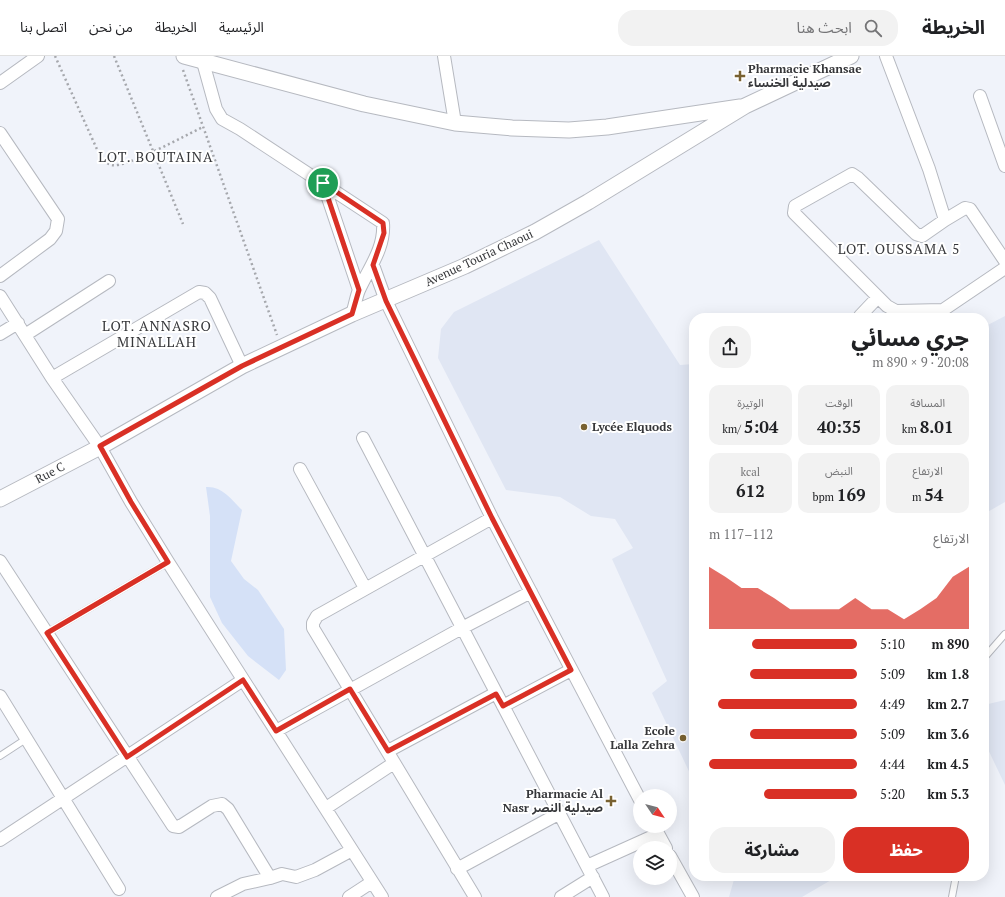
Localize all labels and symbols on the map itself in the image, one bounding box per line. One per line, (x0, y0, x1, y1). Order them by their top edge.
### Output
place label: Pharmacie Khansae صيدلية الخنساء (748, 61, 862, 90)
marker: Pharmacie Khansae صيدلية الخنساء (735, 71, 745, 81)
district label: LOT. BOUTAINA (98, 147, 214, 166)
pin (306, 166, 340, 200)
street label: Avenue Touria Chaoui (422, 226, 536, 289)
district label: LOT. OUSSAMA 5 (838, 239, 960, 258)
district label: LOT. ANNASRO MINALLAH (102, 316, 212, 351)
place label: Lycée Elquods (592, 419, 672, 434)
marker: Lycée Elquods (579, 422, 589, 432)
street label: Rue C (32, 458, 67, 487)
place label: Ecole Lalla Zehra (610, 723, 676, 752)
marker: Ecole Lalla Zehra (678, 733, 688, 743)
place label: Pharmacie Al Nasr صيدلية النصر (503, 786, 603, 815)
north arrow (633, 789, 677, 833)
marker: Pharmacie Al Nasr صيدلية النصر (606, 796, 616, 806)

